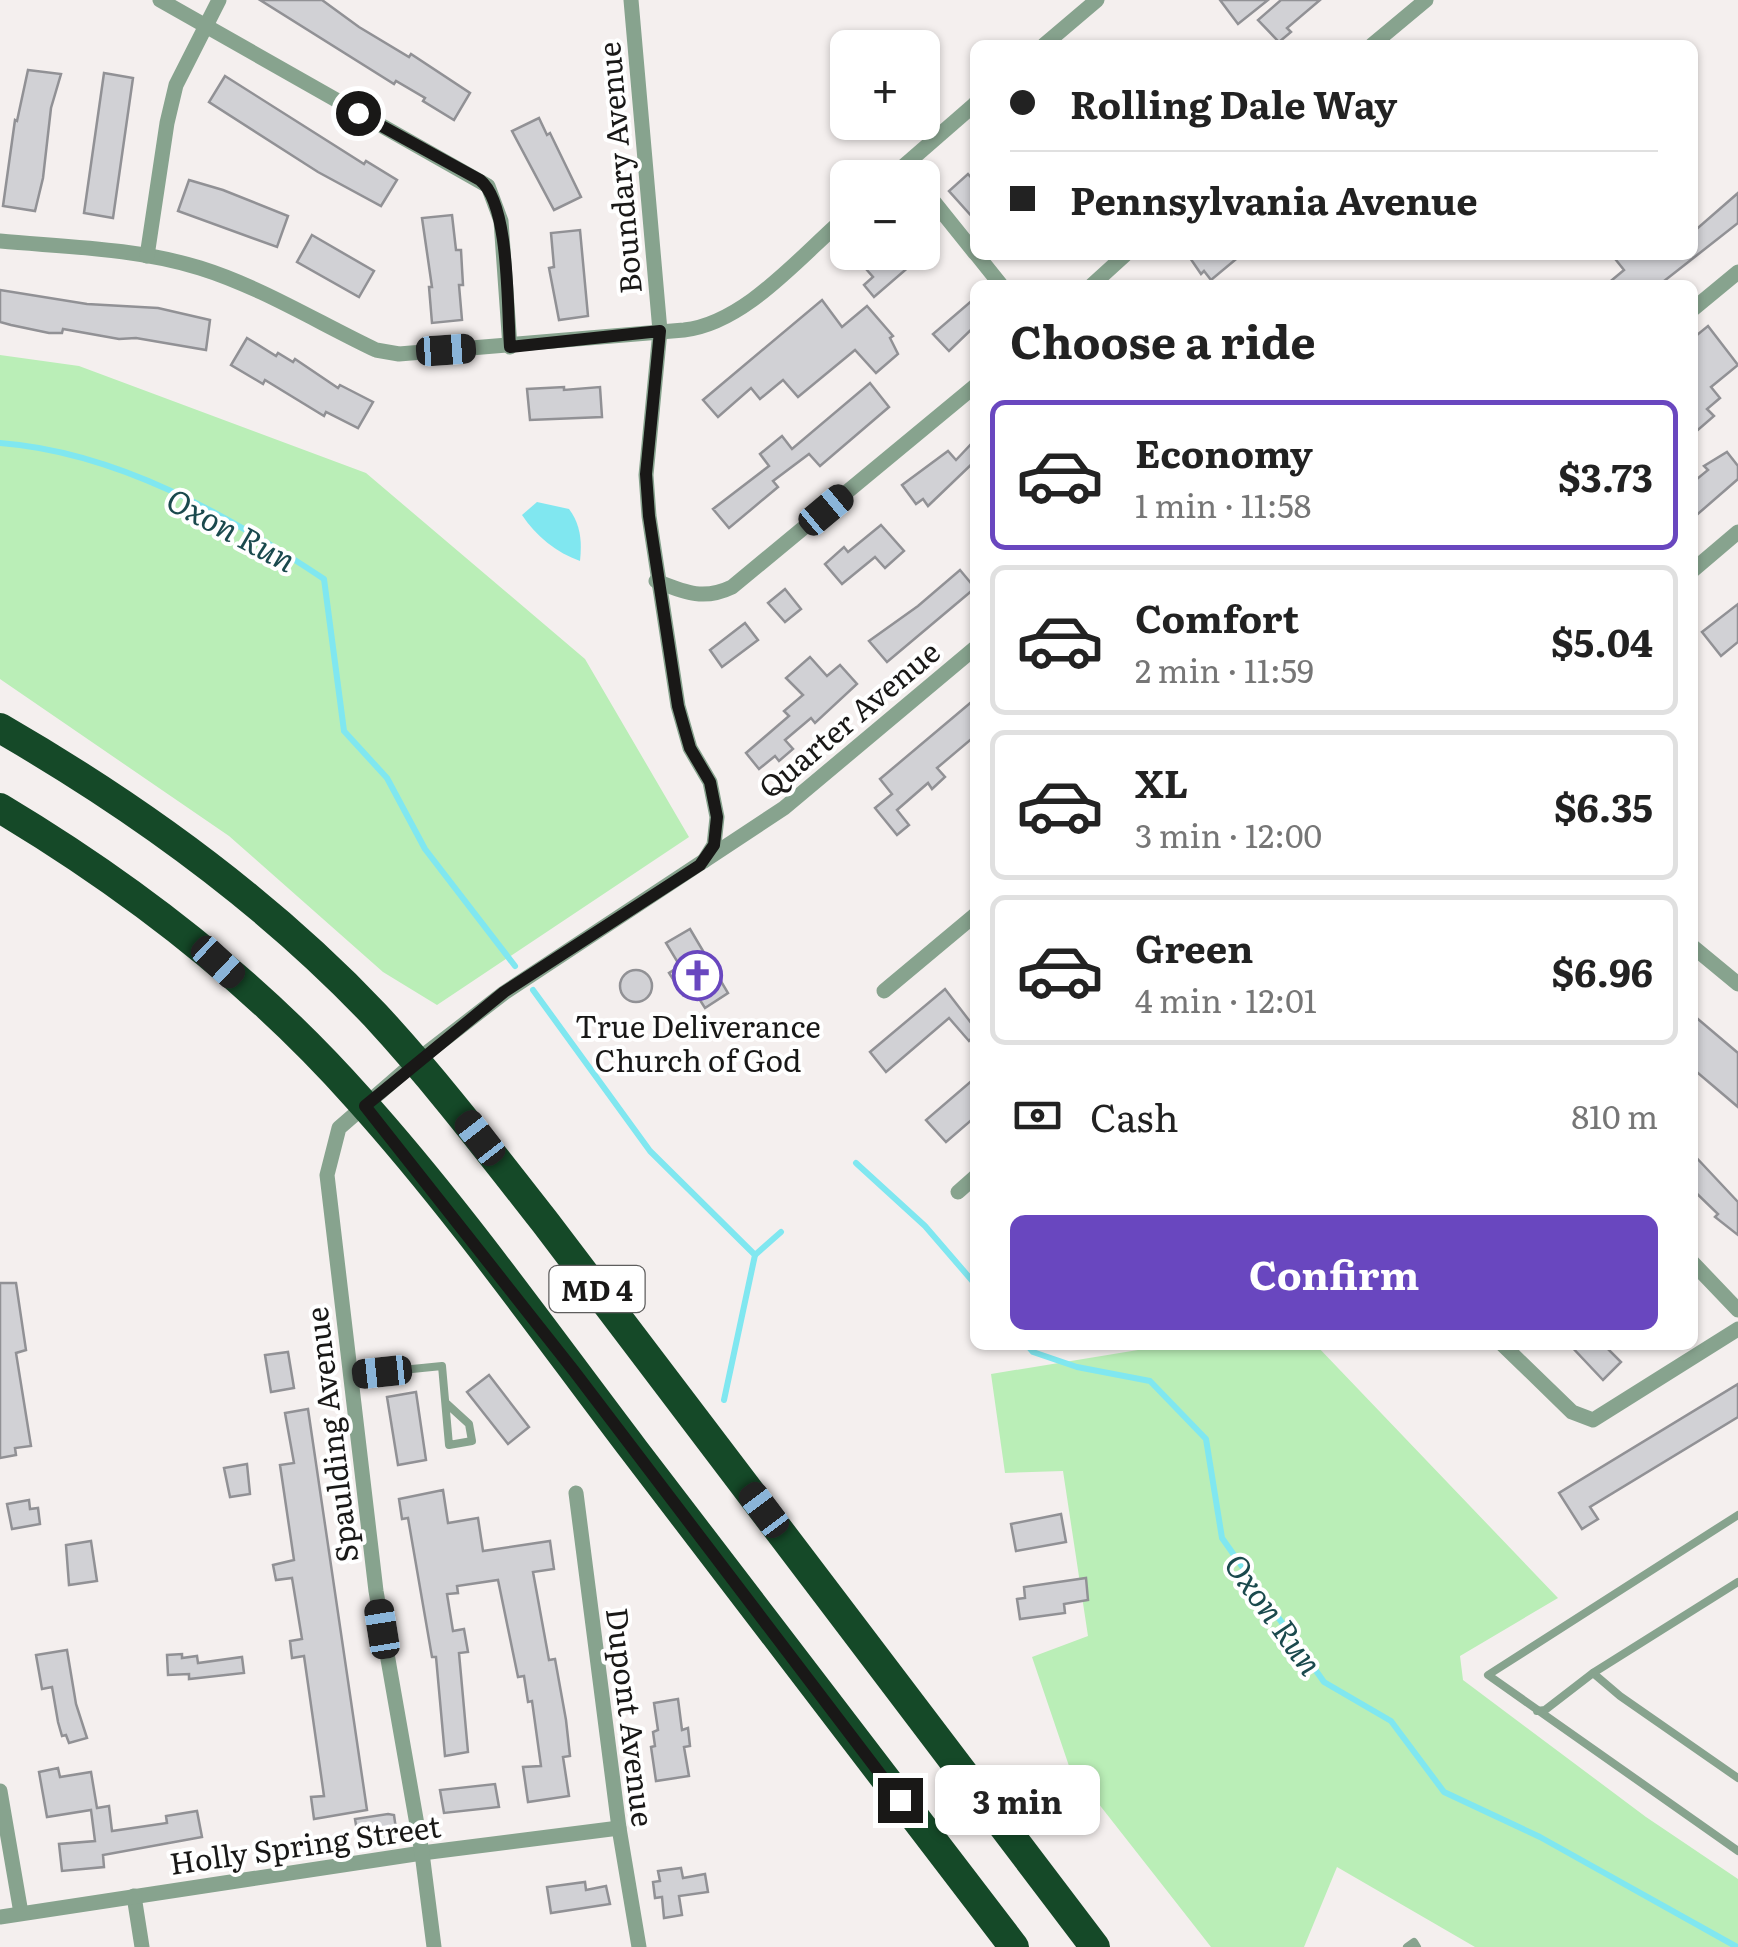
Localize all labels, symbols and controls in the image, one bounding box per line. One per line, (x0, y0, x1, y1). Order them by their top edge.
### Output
map controls (830, 30, 940, 270)
button: + (830, 30, 940, 140)
street label: Boundary Avenue (585, 40, 651, 296)
text: Rolling Dale Way (1070, 74, 1397, 131)
route start (336, 91, 381, 136)
button: − (830, 160, 940, 270)
text: Pennsylvania Avenue (1070, 170, 1478, 227)
text: Choose a ride (1010, 306, 1316, 373)
car (415, 333, 477, 367)
text: Economy (1135, 423, 1313, 480)
icon: car (1015, 430, 1105, 520)
text: $3.73 (1558, 447, 1653, 504)
water label: Oxon Run (159, 474, 305, 582)
car (793, 479, 859, 541)
text: 1 min · 11:58 (1135, 480, 1311, 528)
text: Comfort (1135, 588, 1299, 645)
icon: car (1015, 595, 1105, 685)
text: $5.04 (1551, 612, 1653, 669)
street label: Quarter Avenue (748, 629, 948, 807)
text: 2 min · 11:59 (1135, 645, 1314, 693)
text: XL (1135, 753, 1188, 810)
icon: car (1015, 760, 1105, 850)
text: $6.35 (1554, 777, 1653, 834)
text: 3 min · 12:00 (1135, 810, 1322, 858)
text: Green (1135, 918, 1253, 975)
icon: car (1015, 925, 1105, 1015)
car (186, 931, 250, 993)
text: $6.96 (1552, 942, 1653, 999)
church icon: True Deliverance Church of God (672, 950, 724, 1002)
text: 4 min · 12:01 (1135, 975, 1317, 1023)
place label: True Deliverance Church of God (575, 1003, 821, 1081)
text: Cash (1090, 1087, 1179, 1144)
icon: cash (1010, 1088, 1065, 1143)
text: 810 m (1571, 1091, 1658, 1139)
car (450, 1105, 510, 1171)
button: Confirm (1010, 1215, 1658, 1330)
road number: MD 4 (550, 1266, 644, 1312)
street label: Spaulding Avenue (293, 1305, 367, 1565)
car (351, 1354, 413, 1390)
car (734, 1477, 794, 1543)
water label: Oxon Run (1214, 1542, 1336, 1684)
car (362, 1597, 402, 1661)
street label: Dupont Avenue (597, 1605, 667, 1829)
callout: 3 min (935, 1765, 1100, 1835)
text: 3 min (972, 1776, 1063, 1824)
route end (878, 1778, 923, 1823)
street label: Holly Spring Street (167, 1802, 443, 1884)

